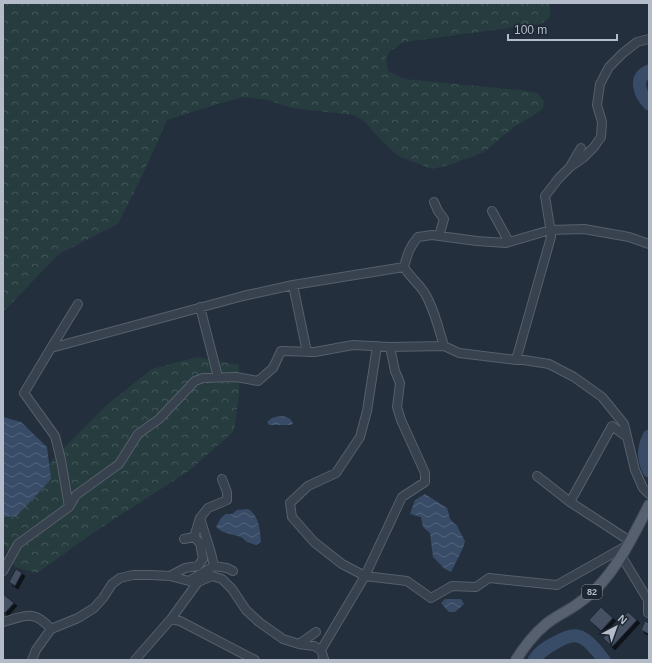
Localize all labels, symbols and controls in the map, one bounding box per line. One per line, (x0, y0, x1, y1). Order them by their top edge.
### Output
scale bar (508, 16, 617, 42)
text: 100 m (514, 23, 547, 37)
road number: 82 (582, 585, 602, 599)
north arrow (596, 607, 636, 647)
text: N (616, 612, 630, 627)

